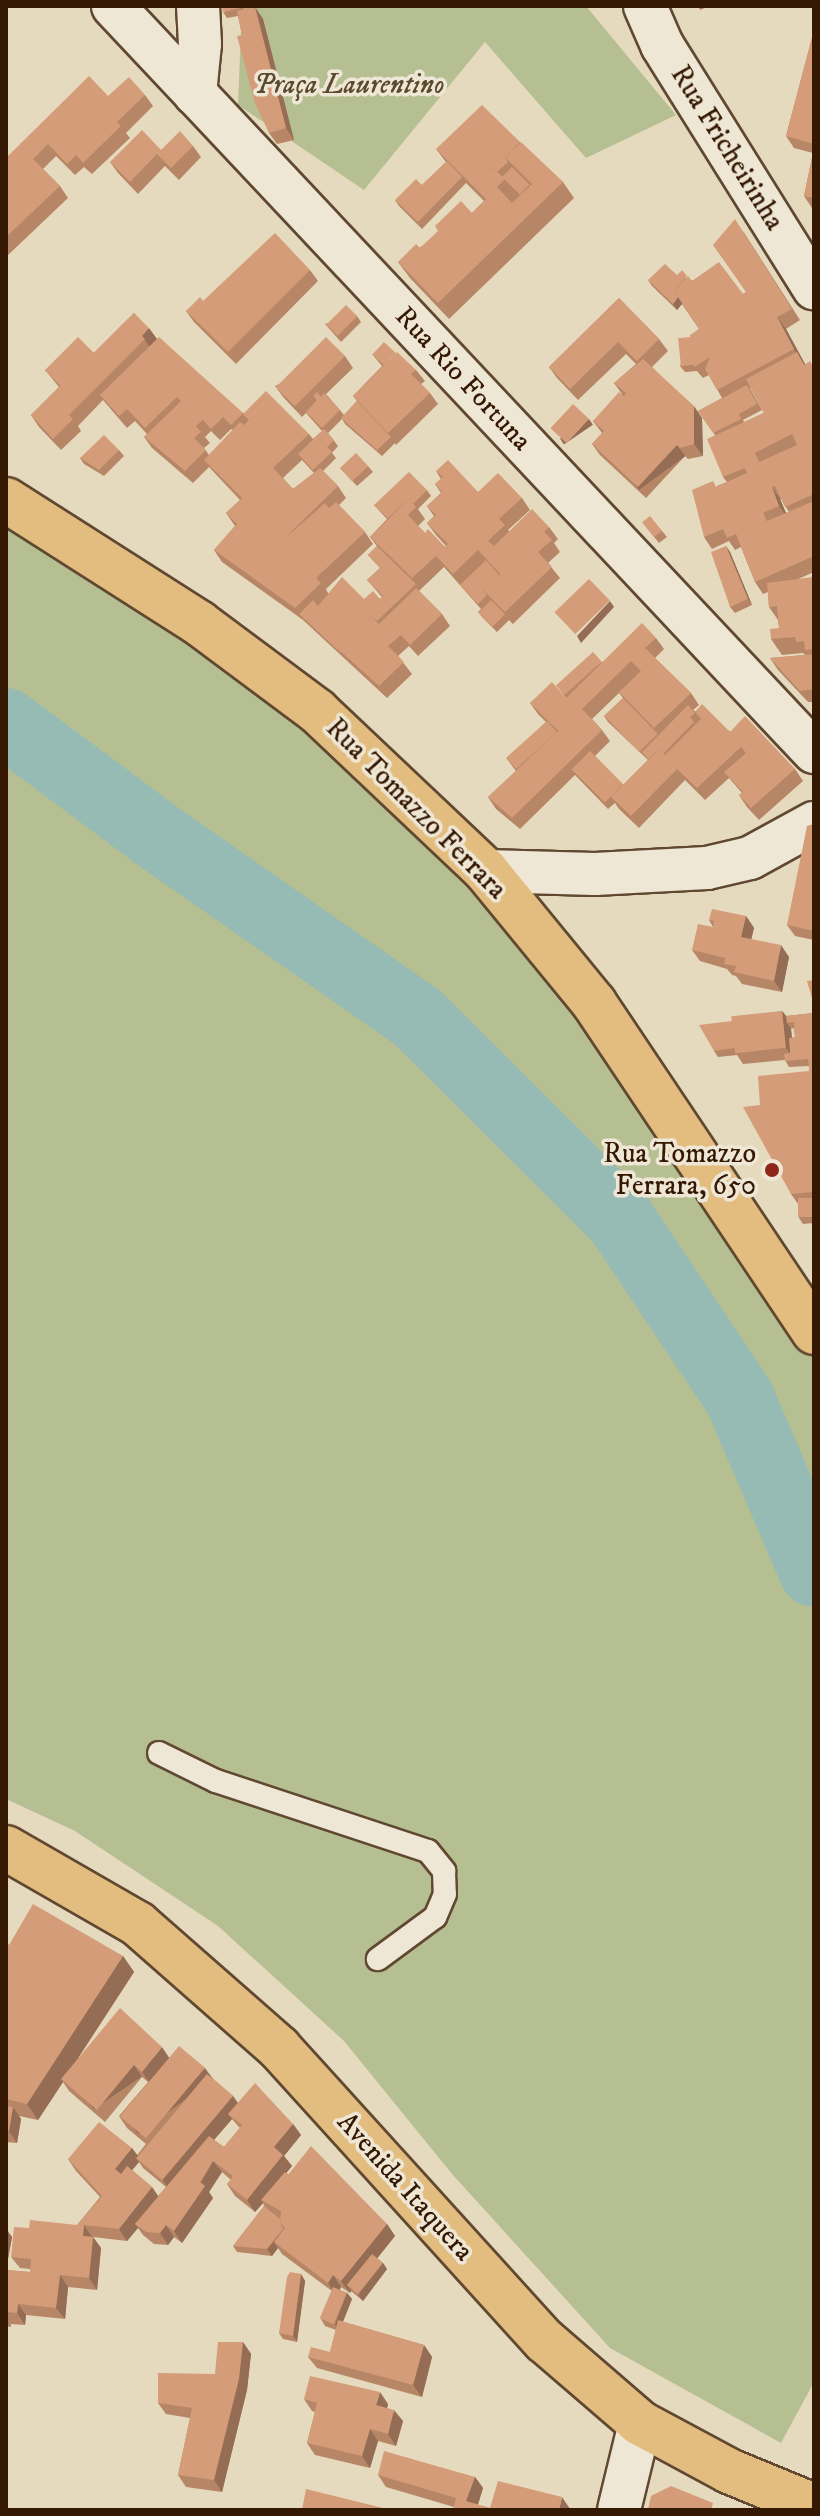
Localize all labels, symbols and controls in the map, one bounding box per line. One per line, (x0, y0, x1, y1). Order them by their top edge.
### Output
street label: Rua Fricheirinha (663, 59, 791, 237)
park label: Praça Laurentino (254, 68, 444, 102)
street label: Rua Rio Fortuna (388, 300, 538, 458)
street label: Rua Tomazzo Ferrara (319, 712, 513, 906)
place label: Rua Tomazzo Ferrara, 650 (603, 1137, 756, 1203)
marker: Rua Tomazzo Ferrara, 650 (763, 1161, 781, 1179)
street label: Avenida Itaquera (330, 2106, 480, 2268)

